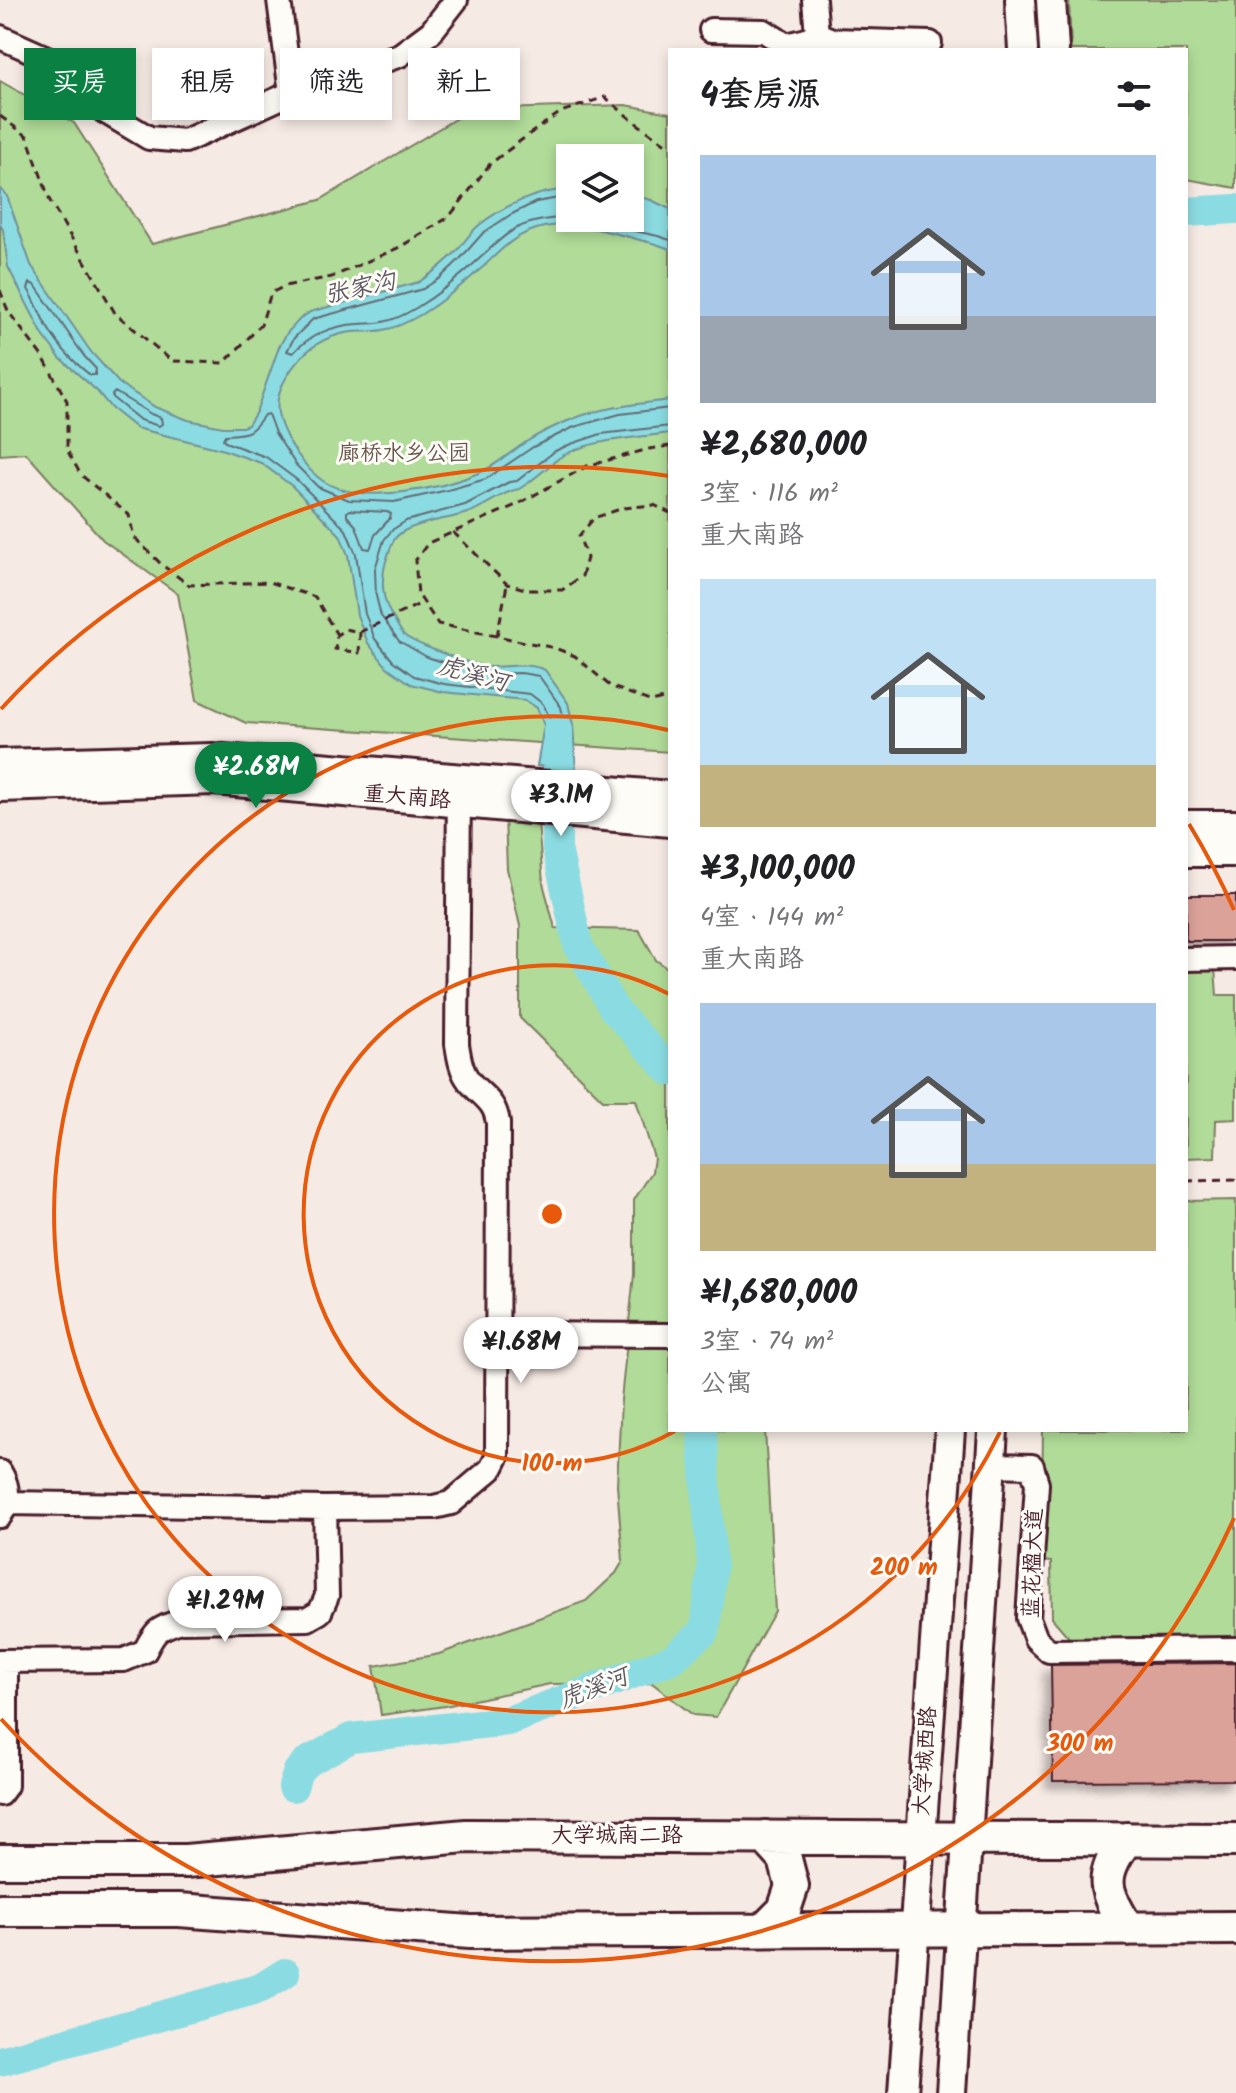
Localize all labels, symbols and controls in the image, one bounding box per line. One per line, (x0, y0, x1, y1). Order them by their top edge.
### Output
chip: 买房 (24, 48, 136, 120)
chip: 租房 (152, 48, 264, 120)
chip: 筛选 (280, 48, 392, 120)
chip: 新上 (408, 48, 520, 120)
text: 4套房源 (700, 69, 821, 123)
icon: filters (1112, 74, 1156, 118)
map controls (556, 144, 644, 232)
button: layers (556, 144, 644, 232)
icon: home (856, 207, 1000, 351)
water label: 张家沟 (321, 262, 401, 316)
text: ¥2,680,000 (700, 419, 867, 473)
park label: 廊桥水乡公园 (338, 437, 470, 472)
text: 3室 · 116 m² (700, 473, 838, 515)
text: 重大南路 (700, 515, 804, 557)
icon: home (856, 631, 1000, 775)
water label: 虎溪河 (433, 647, 517, 704)
pin: ¥2.68M (191, 742, 321, 810)
text: ¥2.68M (213, 747, 299, 789)
pin: ¥3.1M (505, 770, 617, 838)
text: ¥3.1M (529, 775, 593, 817)
street label: 重大南路 (362, 777, 452, 819)
text: ¥3,100,000 (700, 843, 855, 897)
text: 4室 · 144 m² (700, 897, 843, 939)
text: 重大南路 (700, 939, 804, 981)
icon: home (856, 1055, 1000, 1199)
centre of rings (538, 1200, 566, 1228)
text: ¥1,680,000 (700, 1267, 857, 1321)
pin: ¥1.68M (456, 1317, 586, 1385)
text: 3室 · 74 m² (700, 1321, 833, 1363)
text: ¥1.68M (481, 1322, 561, 1364)
text: 公寓 (700, 1363, 752, 1405)
text: 100 m (522, 1445, 582, 1484)
street label: 蓝花楹大道 (1015, 1507, 1053, 1619)
text: 200 m (870, 1549, 938, 1588)
pin: ¥1.29M (160, 1576, 290, 1644)
text: ¥1.29M (186, 1581, 264, 1623)
water label: 虎溪河 (553, 1656, 638, 1720)
street label: 大学城西路 (905, 1705, 947, 1817)
text: 300 m (1046, 1725, 1113, 1764)
street label: 大学城南二路 (551, 1819, 683, 1854)

